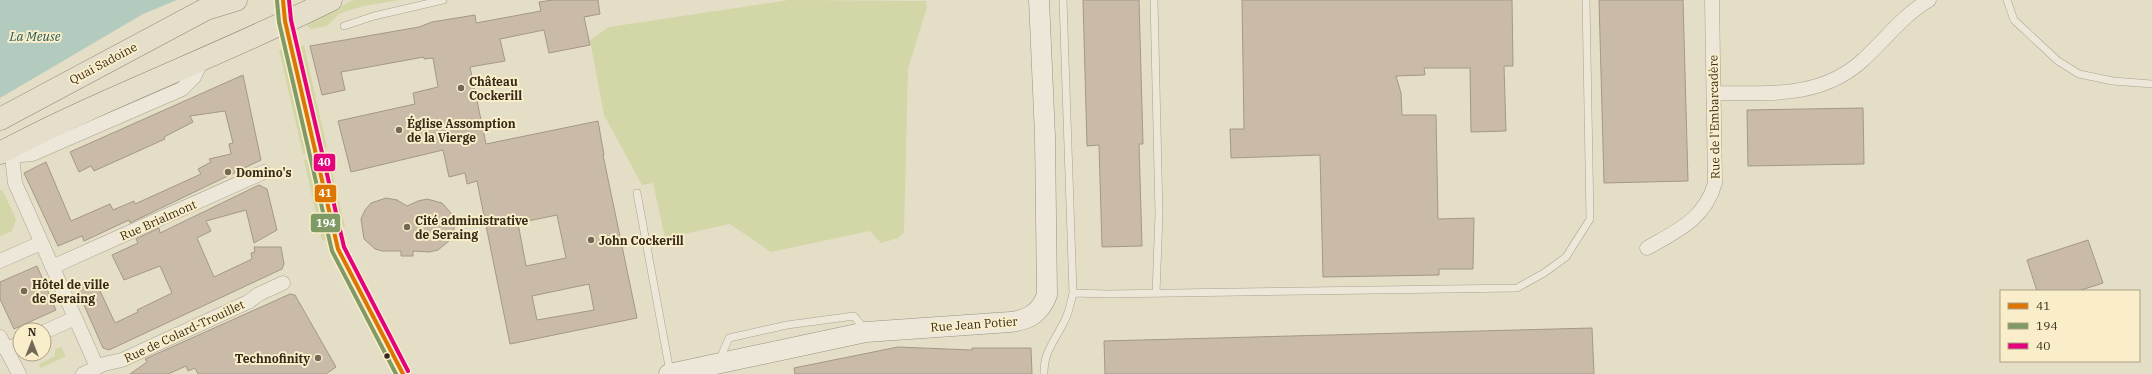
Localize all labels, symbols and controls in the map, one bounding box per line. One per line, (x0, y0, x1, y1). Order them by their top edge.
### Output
water label: La Meuse (9, 28, 61, 45)
street label: Quai Sadoine (66, 39, 140, 87)
street label: Rue de l'Embarcadère (1705, 55, 1723, 179)
place label: Château Cockerill (469, 74, 522, 103)
marker: Château Cockerill (456, 83, 466, 93)
place label: Église Assomption de la Vierge (407, 115, 516, 145)
marker: Église Assomption de la Vierge (394, 125, 404, 135)
line badge: 40 (313, 153, 336, 172)
text: 40 (317, 155, 331, 169)
place label: Domino's (236, 165, 292, 180)
marker: Domino's (223, 167, 233, 177)
line badge: 41 (314, 184, 337, 203)
text: 41 (318, 186, 332, 200)
street label: Rue Brialmont (117, 196, 199, 244)
line badge: 194 (310, 213, 341, 233)
place label: Cité administrative de Seraing (415, 213, 529, 242)
text: 194 (316, 216, 336, 230)
marker: Cité administrative de Seraing (402, 222, 412, 232)
place label: John Cockerill (599, 233, 684, 248)
marker: John Cockerill (586, 235, 596, 245)
place label: Hôtel de ville de Seraing (32, 277, 109, 306)
marker: Hôtel de ville de Seraing (19, 286, 29, 296)
legend (2000, 290, 2140, 362)
street label: Rue de Colard-Trouillet (121, 296, 247, 366)
text: 41 (2036, 298, 2050, 313)
street label: Rue Jean Potier (930, 313, 1019, 335)
text: 194 (2036, 318, 2058, 333)
north arrow (12, 322, 52, 362)
text: N (28, 325, 37, 339)
text: 40 (2036, 338, 2050, 353)
place label: Technofinity (235, 351, 310, 366)
unlabelled marker (382, 351, 392, 361)
marker: Technofinity (313, 353, 323, 363)

